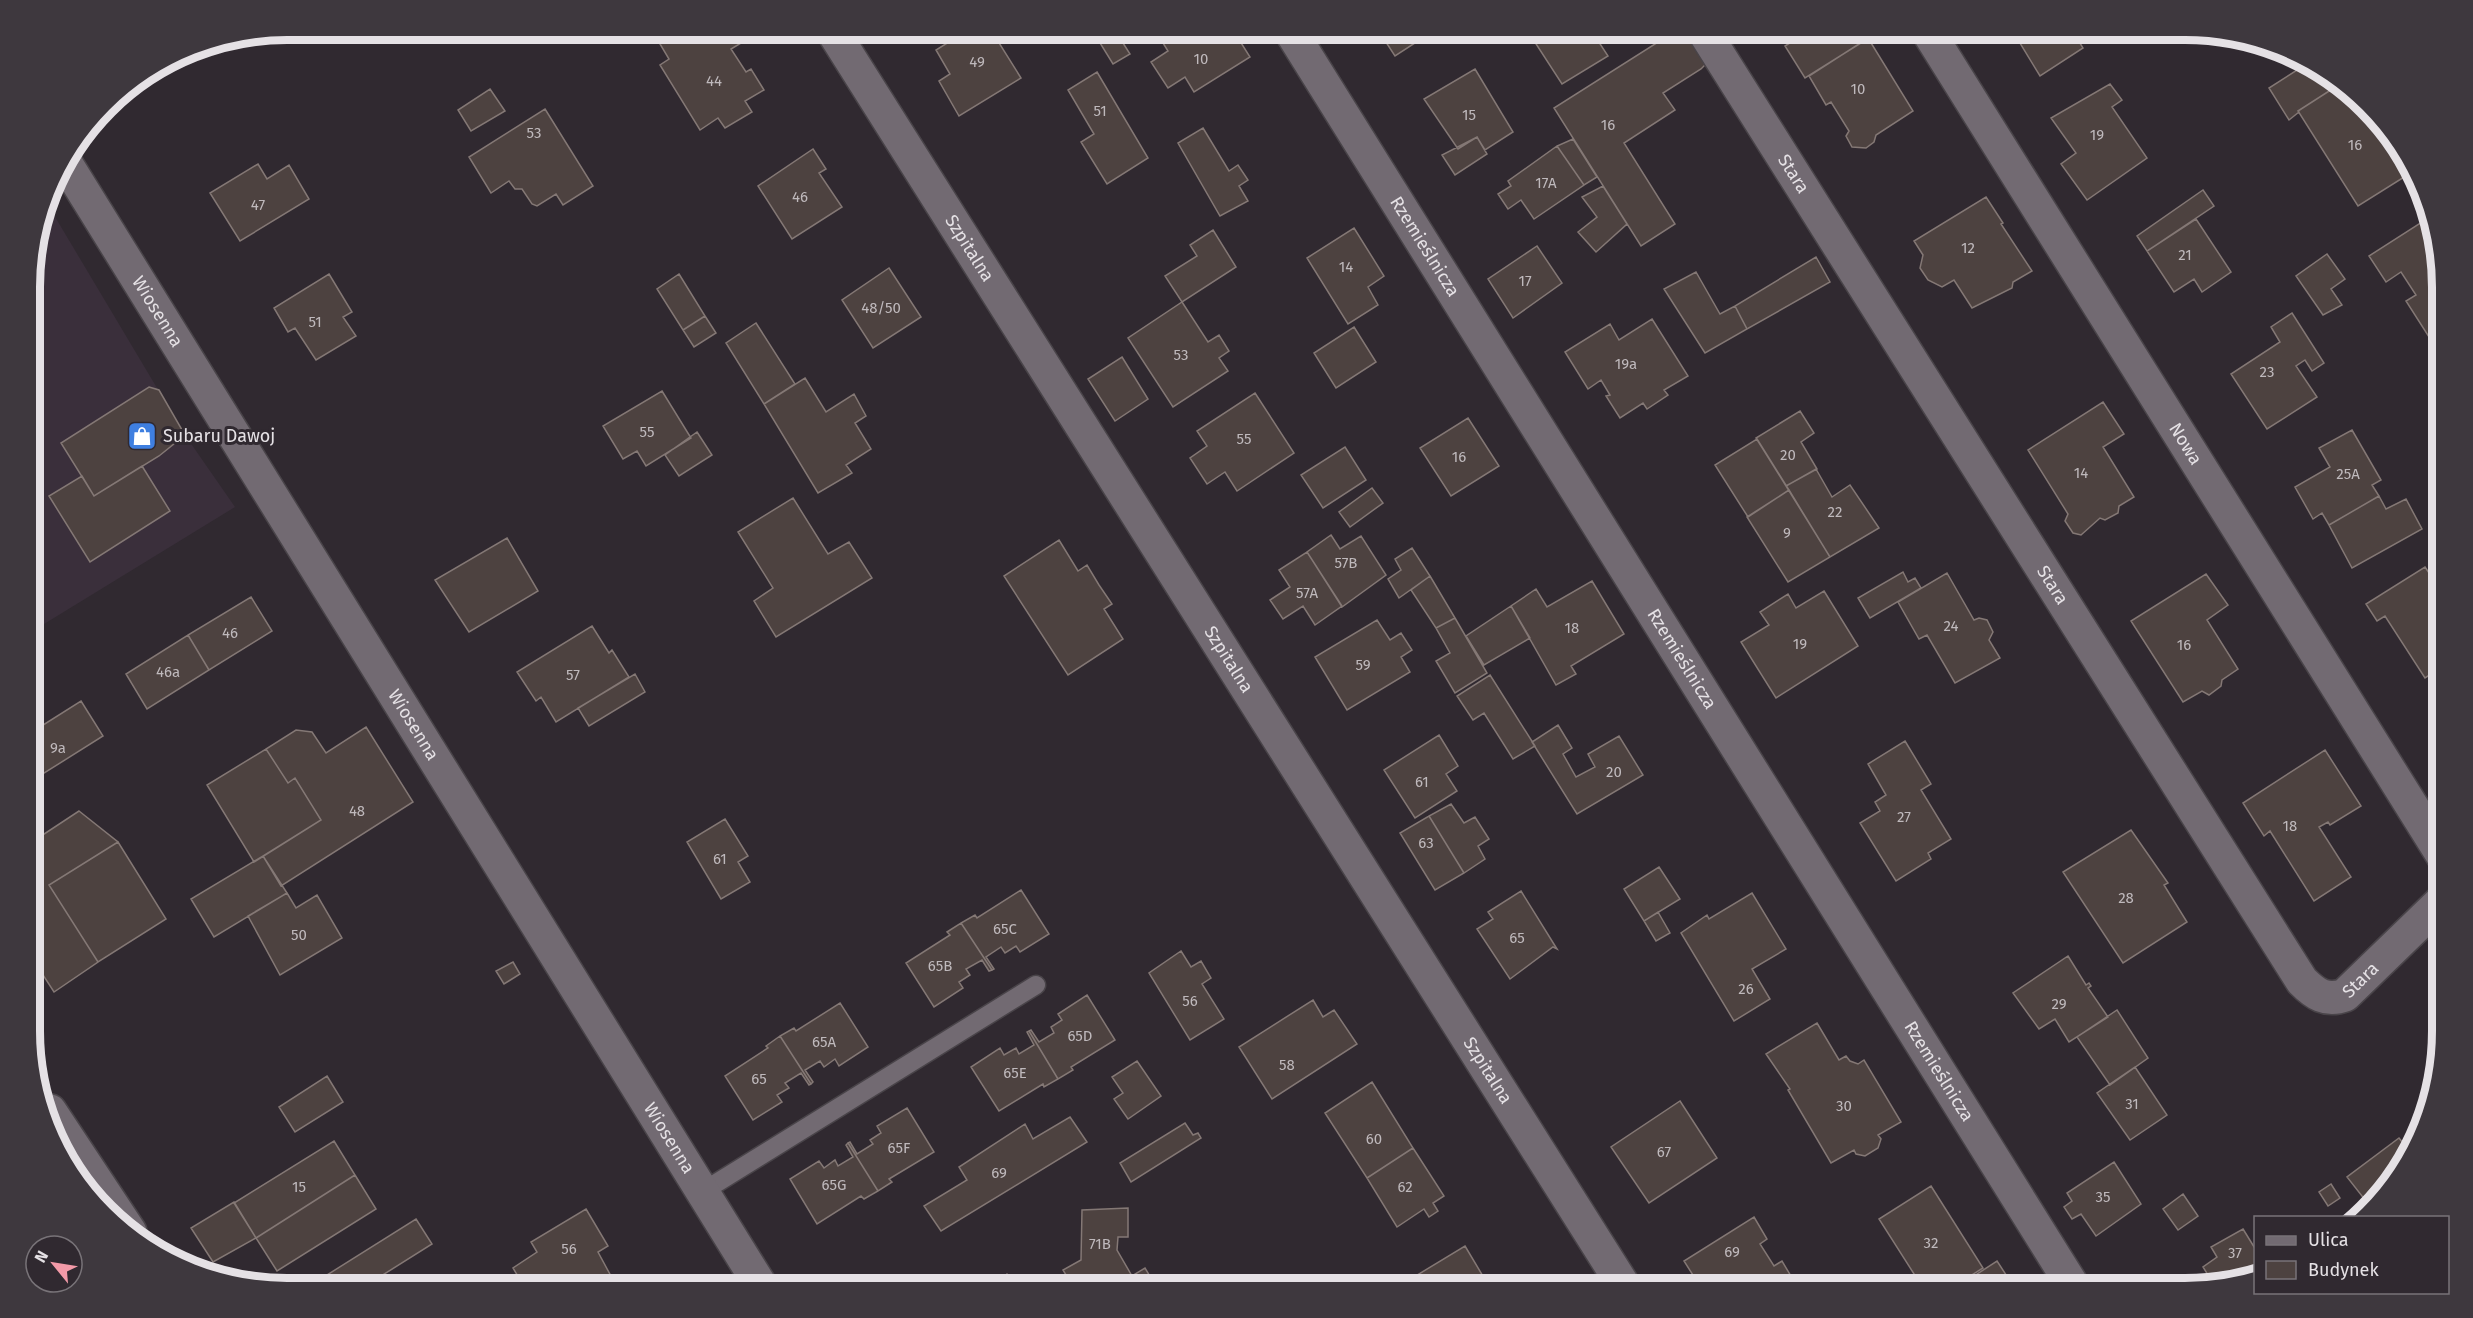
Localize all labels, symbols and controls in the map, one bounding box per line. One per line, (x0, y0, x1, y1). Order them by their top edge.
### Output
house number: 10 (1194, 50, 1208, 68)
house number: 49 (969, 53, 985, 71)
house number: 44 (706, 72, 722, 90)
house number: 10 (1851, 80, 1865, 98)
house number: 51 (1093, 102, 1107, 120)
house number: 15 (1462, 106, 1476, 124)
house number: 16 (1601, 116, 1615, 134)
house number: 53 (527, 124, 541, 142)
house number: 19 (2090, 126, 2104, 144)
house number: 16 (2348, 136, 2362, 154)
street label: Stara (1773, 150, 1814, 198)
house number: 17A (1535, 174, 1557, 192)
house number: 46 (792, 188, 808, 206)
street label: Rzemieślnicza (1385, 192, 1464, 301)
house number: 47 (251, 196, 265, 214)
street label: Szpitalna (940, 211, 999, 286)
house number: 12 (1961, 239, 1975, 257)
house number: 21 (2178, 246, 2192, 264)
house number: 14 (1339, 258, 1353, 276)
street label: Wiosenna (127, 272, 188, 351)
house number: 17 (1518, 272, 1532, 290)
house number: 48/50 (861, 299, 901, 317)
house number: 51 (308, 313, 322, 331)
house number: 53 (1174, 346, 1188, 364)
house number: 19a (1615, 355, 1637, 373)
house number: 23 (2260, 363, 2274, 381)
street label: Nowa (2164, 419, 2207, 469)
shop icon: Subaru Dawoj (126, 420, 158, 452)
house number: 55 (640, 423, 654, 441)
place label: Subaru Dawoj (163, 425, 275, 447)
house number: 55 (1237, 430, 1251, 448)
house number: 20 (1780, 446, 1796, 464)
house number: 16 (1452, 448, 1466, 466)
house number: 14 (2074, 464, 2088, 482)
house number: 25A (2336, 465, 2360, 483)
house number: 22 (1828, 503, 1842, 521)
house number: 9 (1783, 524, 1791, 542)
house number: 57B (1335, 554, 1357, 572)
street label: Stara (2032, 561, 2073, 609)
house number: 57A (1296, 584, 1318, 602)
street label: Rzemieślnicza (1642, 605, 1721, 713)
house number: 24 (1943, 617, 1959, 635)
house number: 18 (1565, 619, 1579, 637)
street label: Szpitalna (1199, 622, 1258, 697)
house number: 46 (222, 624, 238, 642)
house number: 19 (1793, 635, 1807, 653)
house number: 16 (2177, 636, 2191, 654)
house number: 59 (1355, 656, 1371, 674)
house number: 46a (156, 663, 180, 681)
house number: 57 (566, 666, 580, 684)
street label: Wiosenna (383, 685, 444, 765)
house number: 9a (50, 739, 66, 757)
house number: 20 (1606, 763, 1622, 781)
house number: 61 (1415, 773, 1429, 791)
house number: 48 (349, 802, 365, 820)
house number: 27 (1897, 808, 1911, 826)
house number: 18 (2283, 817, 2297, 835)
house number: 63 (1418, 834, 1434, 852)
house number: 61 (713, 850, 727, 868)
house number: 28 (2118, 889, 2134, 907)
house number: 65C (993, 920, 1018, 938)
house number: 50 (291, 926, 307, 944)
house number: 65 (1509, 929, 1525, 947)
house number: 65B (928, 957, 952, 975)
street label: Stara (2338, 957, 2383, 1003)
house number: 26 (1738, 980, 1754, 998)
house number: 56 (1182, 992, 1198, 1010)
house number: 29 (2051, 995, 2067, 1013)
street label: Rzemieślnicza (1899, 1017, 1978, 1126)
house number: 65D (1067, 1027, 1093, 1045)
house number: 65A (812, 1033, 836, 1051)
street label: Szpitalna (1459, 1033, 1517, 1108)
house number: 58 (1279, 1056, 1295, 1074)
house number: 65E (1003, 1064, 1027, 1082)
house number: 65 (751, 1070, 767, 1088)
house number: 31 (2125, 1095, 2139, 1113)
house number: 30 (1836, 1097, 1852, 1115)
street label: Wiosenna (639, 1098, 700, 1178)
house number: 60 (1366, 1130, 1382, 1148)
house number: 65F (888, 1139, 910, 1157)
house number: 67 (1657, 1143, 1671, 1161)
house number: 69 (991, 1164, 1007, 1182)
house number: 65G (822, 1176, 846, 1194)
house number: 15 (292, 1178, 306, 1196)
house number: 62 (1397, 1178, 1413, 1196)
house number: 35 (2095, 1188, 2111, 1206)
legend (2254, 1216, 2449, 1294)
text: Ulica (2308, 1229, 2348, 1251)
north arrow (24, 1234, 84, 1294)
house number: 32 (1924, 1234, 1938, 1252)
house number: 71B (1089, 1235, 1111, 1253)
house number: 56 (561, 1240, 577, 1258)
house number: 69 (1724, 1243, 1740, 1261)
house number: 37 (2228, 1244, 2242, 1262)
text: N (31, 1247, 52, 1266)
text: Budynek (2308, 1259, 2379, 1281)

